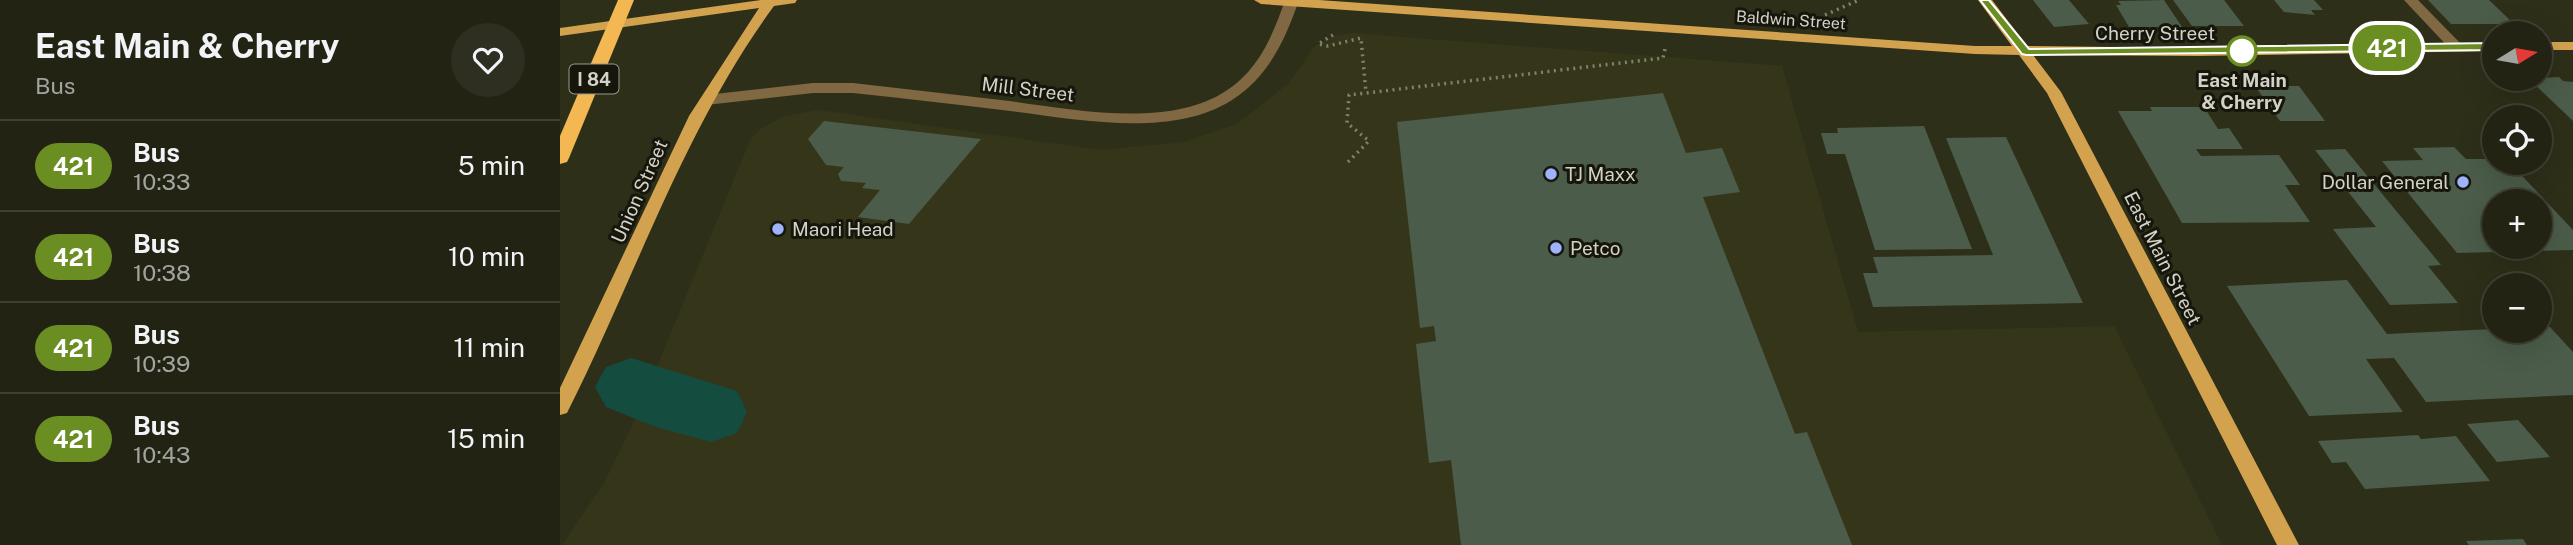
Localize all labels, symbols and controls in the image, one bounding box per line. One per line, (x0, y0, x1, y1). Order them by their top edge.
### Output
street label: Baldwin Street (1735, 7, 1847, 33)
north arrow (2482, 21, 2552, 91)
map controls (2482, 21, 2552, 343)
street label: Cherry Street (2095, 22, 2215, 44)
button: heart (451, 23, 525, 97)
line badge: 421 (2347, 25, 2427, 71)
text: East Main & Cherry (35, 27, 339, 65)
text: 421 (2366, 34, 2408, 62)
marker: East Main & Cherry (2227, 36, 2257, 66)
road number: I 84 (569, 64, 618, 94)
place label: East Main & Cherry (2197, 69, 2287, 113)
text: Bus (35, 72, 75, 99)
street label: Mill Street (981, 72, 1075, 106)
button: locate (2482, 105, 2552, 175)
street label: Union Street (606, 136, 672, 246)
text: Bus (133, 137, 180, 168)
text: 5 min (458, 150, 525, 181)
text: 421 (53, 152, 94, 180)
place label: TJ Maxx (1565, 163, 1636, 185)
marker: TJ Maxx (1543, 166, 1559, 182)
text: 10:33 (133, 168, 190, 195)
place label: Dollar General (2322, 171, 2449, 193)
marker: Dollar General (2455, 174, 2471, 190)
street label: East Main Street (2120, 188, 2206, 328)
button: + (2482, 189, 2552, 259)
place label: Maori Head (792, 218, 894, 240)
marker: Maori Head (770, 221, 786, 237)
text: Bus (133, 228, 180, 259)
place label: Petco (1570, 237, 1620, 259)
marker: Petco (1548, 240, 1564, 256)
text: 10 min (448, 241, 525, 272)
text: 421 (53, 243, 94, 271)
text: 10:38 (133, 259, 191, 286)
button: − (2482, 273, 2552, 343)
text: Bus (133, 319, 180, 350)
text: 11 min (453, 332, 525, 363)
text: 421 (53, 334, 94, 362)
text: 10:39 (133, 350, 190, 377)
text: Bus (133, 410, 180, 441)
text: 15 min (447, 423, 525, 454)
text: 421 (53, 425, 94, 453)
text: 10:43 (133, 441, 190, 468)

